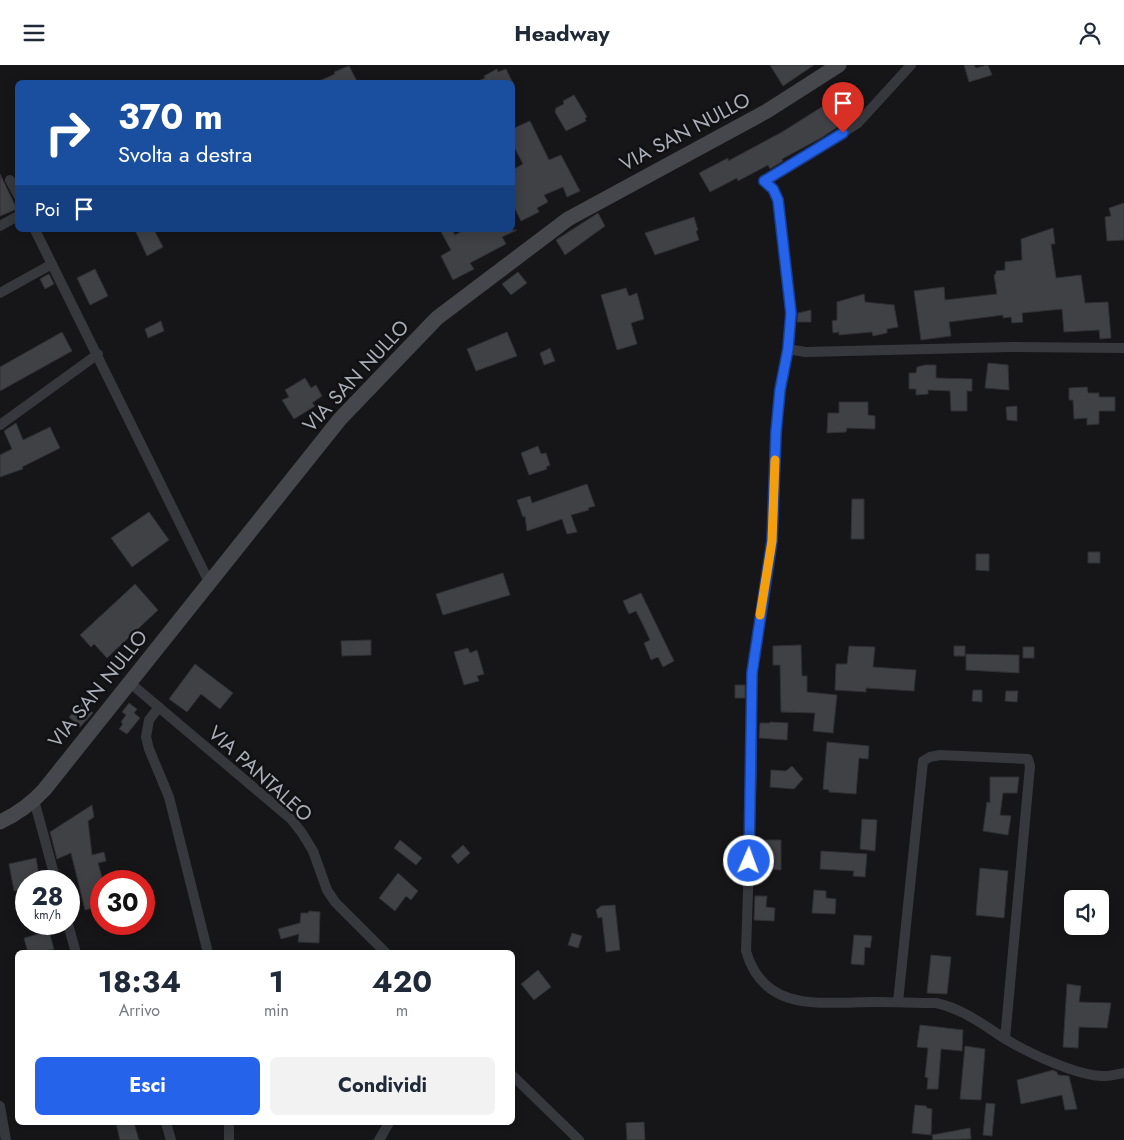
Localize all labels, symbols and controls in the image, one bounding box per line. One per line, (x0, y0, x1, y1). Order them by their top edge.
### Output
text: Headway (514, 17, 610, 49)
icon: menu (20, 19, 48, 47)
icon: person (1076, 19, 1104, 47)
pin (822, 82, 864, 133)
street label: VIA SAN NULLO (615, 85, 755, 179)
icon: arrive (829, 89, 857, 117)
text: 370 m (118, 92, 223, 142)
icon: right (35, 100, 100, 165)
text: Svolta a destra (118, 138, 252, 170)
icon: arrive (70, 195, 98, 223)
text: Poi (35, 196, 60, 223)
street label: VIA SAN NULLO (296, 313, 416, 439)
street label: VIA SAN NULLO (41, 624, 155, 754)
street label: VIA PANTALEO (201, 719, 319, 829)
position arrow (722, 834, 774, 886)
speed limit sign: 30 (90, 870, 155, 935)
text: 28 (31, 878, 64, 914)
map controls (1064, 890, 1109, 935)
button: sound (1064, 890, 1109, 935)
text: km/h (34, 906, 61, 924)
text: 18:34 (98, 960, 181, 1003)
text: 1 (269, 960, 284, 1003)
text: 420 (372, 960, 432, 1003)
text: Arrivo (119, 999, 160, 1022)
text: min (264, 999, 289, 1022)
text: m (396, 999, 408, 1022)
button: Esci (35, 1057, 260, 1115)
button: Condividi (270, 1057, 495, 1115)

